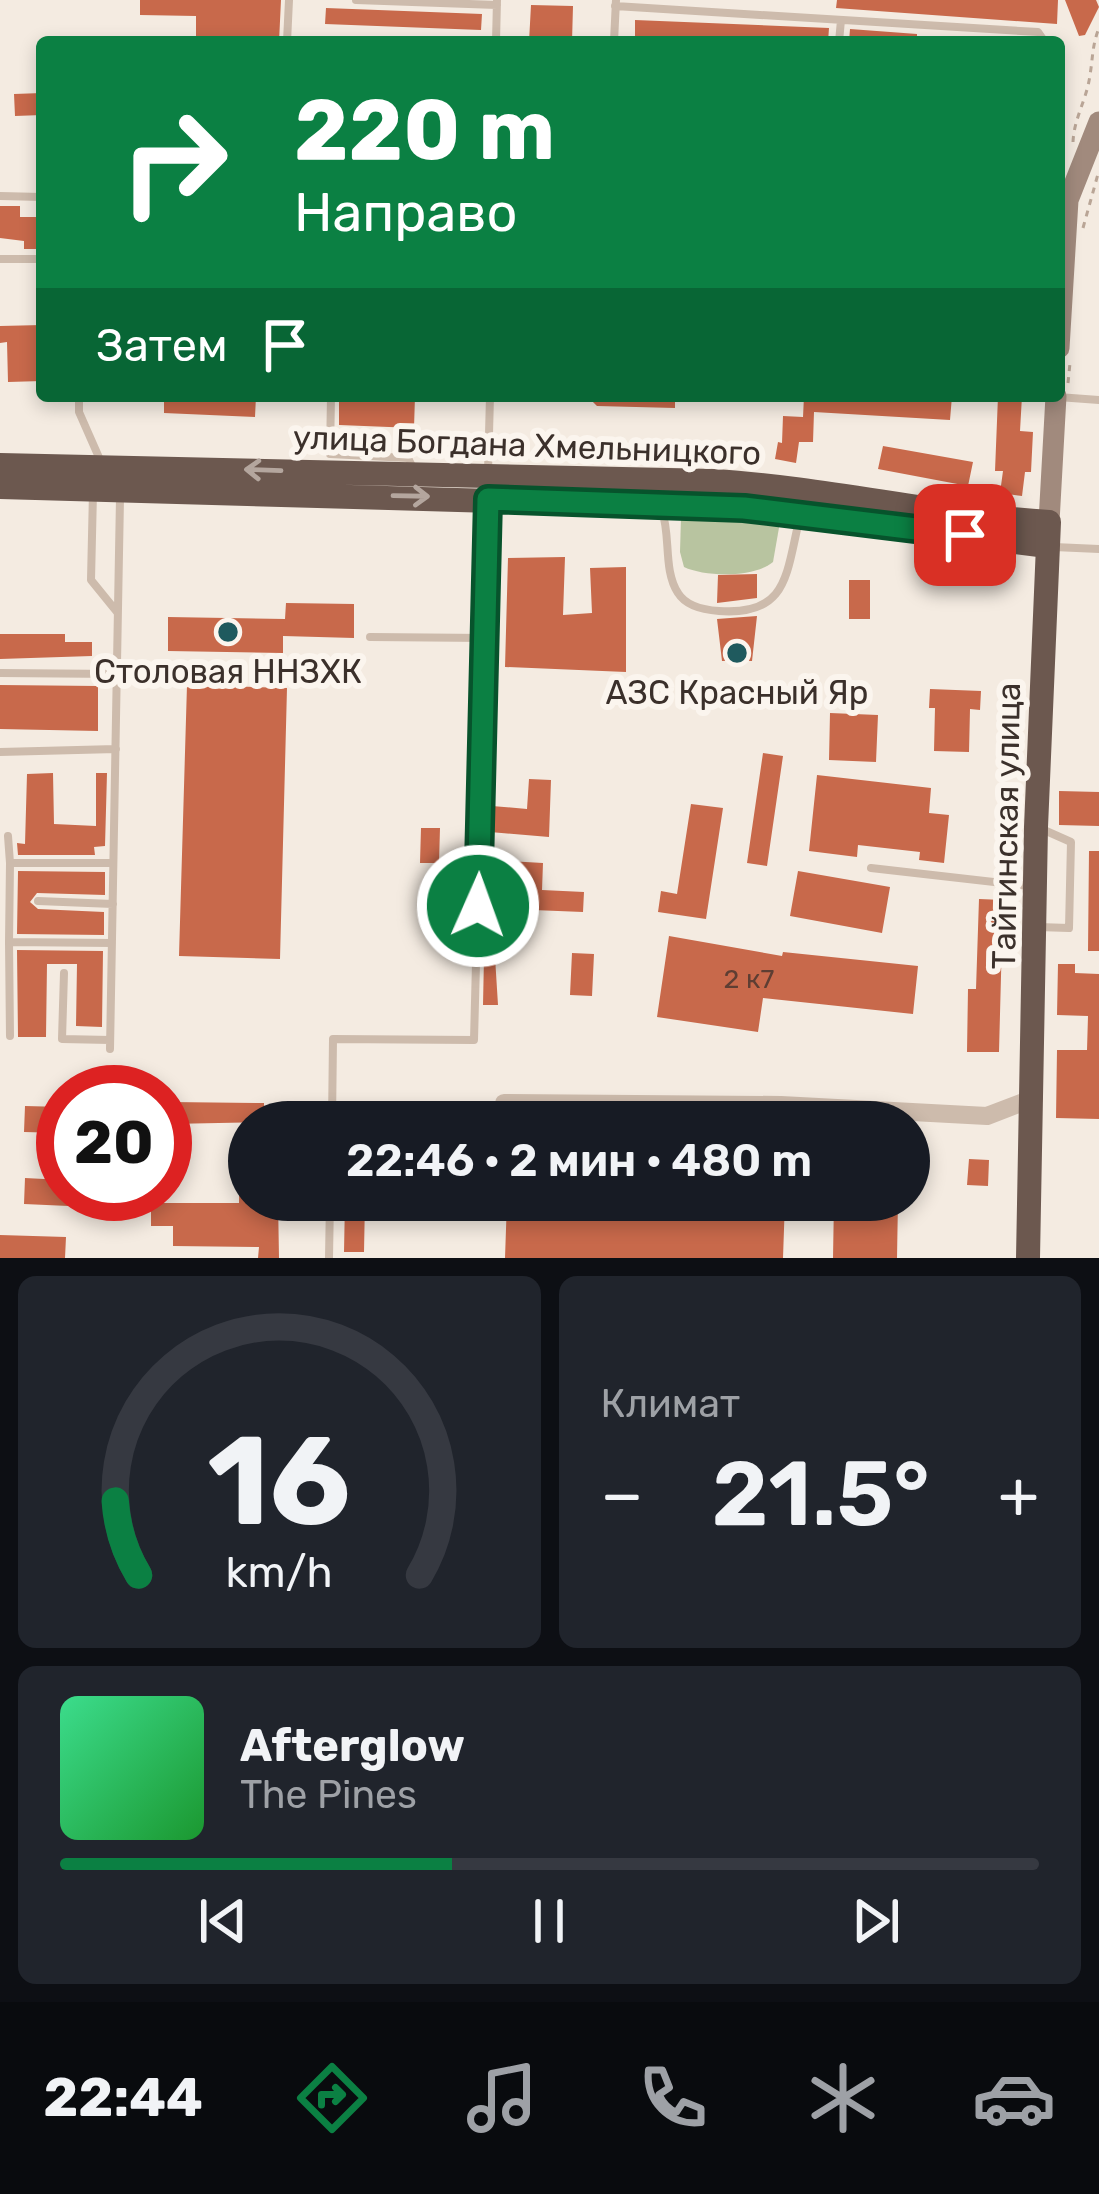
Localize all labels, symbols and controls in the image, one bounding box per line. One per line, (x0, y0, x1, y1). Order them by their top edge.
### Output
text: 220 m (294, 80, 555, 180)
icon: right (96, 84, 252, 240)
text: Направо (294, 181, 518, 245)
icon: arrive (252, 312, 318, 378)
text: Затем (96, 319, 228, 372)
street label: улица Богдана Хмельницкого (292, 417, 762, 473)
one-way arrow (244, 459, 283, 482)
pin (914, 484, 1016, 586)
one-way arrow (391, 485, 430, 508)
icon: arrive (932, 502, 998, 568)
marker: Столовая ННЗХК (215, 619, 241, 645)
marker: АЗС Красный Яр (724, 640, 750, 666)
place label: Столовая ННЗХК (94, 652, 362, 691)
place label: АЗС Красный Яр (606, 673, 868, 712)
street label: Тайгинская улица (984, 682, 1028, 970)
position arrow (415, 843, 541, 969)
house number: 2 к7 (724, 963, 775, 995)
speed limit sign: 20 (36, 1065, 192, 1221)
text: 22:46 · 2 мин · 480 m (346, 1134, 812, 1187)
text: Климат (601, 1381, 740, 1427)
text: 16 (208, 1407, 351, 1555)
text: 21.5° (711, 1441, 930, 1548)
text: − (601, 1455, 643, 1534)
text: + (998, 1455, 1039, 1534)
text: km/h (226, 1547, 333, 1598)
text: Afterglow (240, 1719, 465, 1772)
text: The Pines (240, 1772, 417, 1818)
icon: previous (190, 1888, 256, 1954)
icon: pause (516, 1888, 582, 1954)
icon: next (843, 1888, 909, 1954)
icon: directions (290, 2056, 374, 2140)
icon: music (460, 2056, 544, 2140)
icon: phone (631, 2056, 715, 2140)
icon: climate (801, 2056, 885, 2140)
icon: car (972, 2056, 1056, 2140)
text: 22:44 (43, 2066, 203, 2130)

